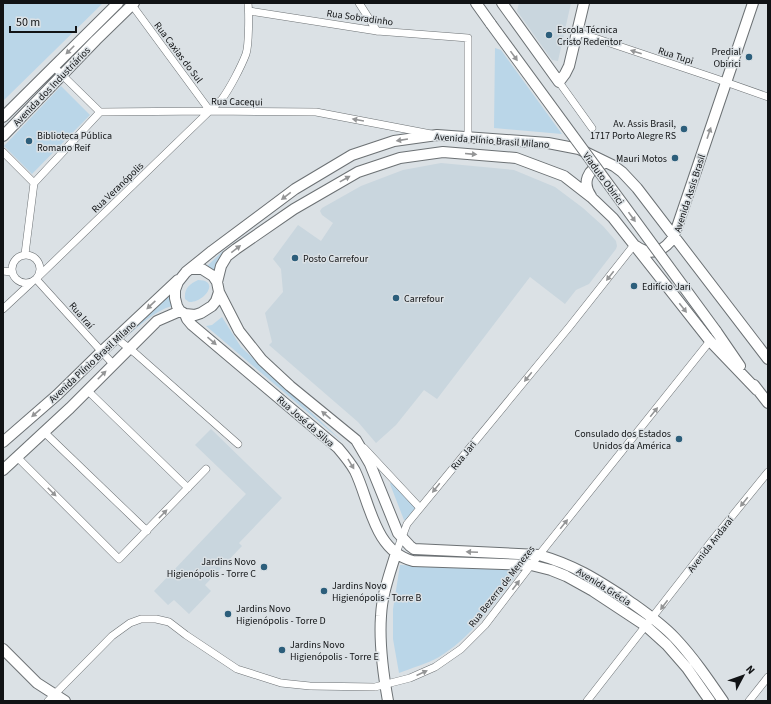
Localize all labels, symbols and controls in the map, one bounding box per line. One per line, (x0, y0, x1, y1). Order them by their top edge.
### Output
street label: Rua Sobradinho (326, 6, 394, 30)
scale bar (10, 8, 76, 34)
text: 50 m (16, 14, 40, 31)
street label: Rua Caxias do Sul (151, 19, 206, 86)
place label: Escola Técnica Cristo Redentor (557, 23, 622, 49)
marker: Escola Técnica Cristo Redentor (544, 30, 554, 40)
street label: Avenida dos Industriários (10, 44, 93, 130)
street label: Rua Tupi (656, 44, 695, 68)
one-way arrow (65, 45, 75, 55)
place label: Predial Obirici (711, 45, 741, 71)
one-way arrow (630, 49, 642, 55)
one-way arrow (510, 50, 518, 61)
marker: Predial Obirici (744, 52, 754, 62)
street label: Rua Cacequi (211, 95, 263, 109)
one-way arrow (351, 117, 364, 123)
place label: Av. Assis Brasil, 1717 Porto Alegre RS (590, 117, 676, 143)
marker: Av. Assis Brasil, 1717 Porto Alegre RS (679, 124, 689, 134)
one-way arrow (706, 126, 712, 138)
place label: Biblioteca Pública Romano Reif (37, 129, 112, 155)
street label: Avenida Plínio Brasil Milano (434, 130, 550, 152)
marker: Biblioteca Pública Romano Reif (24, 136, 34, 146)
one-way arrow (396, 137, 408, 143)
street label: Viaduto Obirici (579, 149, 627, 208)
one-way arrow (465, 151, 477, 158)
place label: Mauri Motos (616, 152, 667, 166)
street label: Avenida Assis Brasil (671, 152, 709, 234)
marker: Mauri Motos (670, 153, 680, 163)
street label: Rua Veranópolis (89, 159, 147, 216)
one-way arrow (339, 175, 351, 182)
one-way arrow (280, 192, 291, 200)
one-way arrow (628, 211, 636, 222)
one-way arrow (231, 245, 242, 253)
place label: Posto Carrefour (303, 252, 369, 266)
marker: Posto Carrefour (290, 253, 300, 263)
one-way arrow (605, 270, 614, 281)
place label: Edifício Jari (642, 280, 691, 294)
marker: Edifício Jari (629, 281, 639, 291)
place label: Carrefour (404, 292, 444, 306)
marker: Carrefour (391, 293, 401, 303)
street label: Rua Iraí (66, 299, 97, 333)
one-way arrow (146, 301, 156, 310)
one-way arrow (679, 302, 688, 313)
street label: Avenida Plínio Brasil Milano (46, 317, 140, 406)
one-way arrow (206, 336, 217, 345)
one-way arrow (97, 370, 107, 380)
one-way arrow (523, 371, 532, 382)
street label: Rua José da Silva (274, 393, 337, 451)
one-way arrow (649, 407, 658, 417)
one-way arrow (31, 409, 41, 418)
one-way arrow (321, 410, 332, 419)
place label: Consulado dos Estados Unidos da América (574, 427, 671, 453)
marker: Consulado dos Estados Unidos da América (674, 434, 684, 444)
street label: Rua Jari (448, 438, 480, 473)
one-way arrow (347, 458, 354, 470)
one-way arrow (432, 482, 441, 493)
one-way arrow (47, 487, 57, 497)
one-way arrow (739, 497, 748, 508)
one-way arrow (158, 509, 168, 519)
street label: Avenida Andaraí (684, 513, 737, 576)
one-way arrow (559, 519, 568, 530)
street label: Rua Bezerra de Menezes (465, 543, 538, 630)
one-way arrow (466, 548, 478, 555)
place label: Jardins Novo Higienópolis - Torre C (167, 555, 256, 581)
marker: Jardins Novo Higienópolis - Torre C (259, 562, 269, 572)
street label: Avenida Grécia (573, 564, 633, 609)
place label: Jardins Novo Higienópolis - Torre B (332, 579, 422, 605)
one-way arrow (511, 580, 520, 591)
marker: Jardins Novo Higienópolis - Torre B (319, 586, 329, 596)
one-way arrow (659, 599, 668, 610)
place label: Jardins Novo Higienópolis - Torre D (236, 602, 326, 628)
marker: Jardins Novo Higienópolis - Torre D (223, 609, 233, 619)
place label: Jardins Novo Higienópolis - Torre E (290, 638, 379, 664)
marker: Jardins Novo Higienópolis - Torre E (277, 645, 287, 655)
north arrow (723, 656, 763, 696)
text: N (742, 662, 758, 677)
one-way arrow (416, 670, 428, 676)

